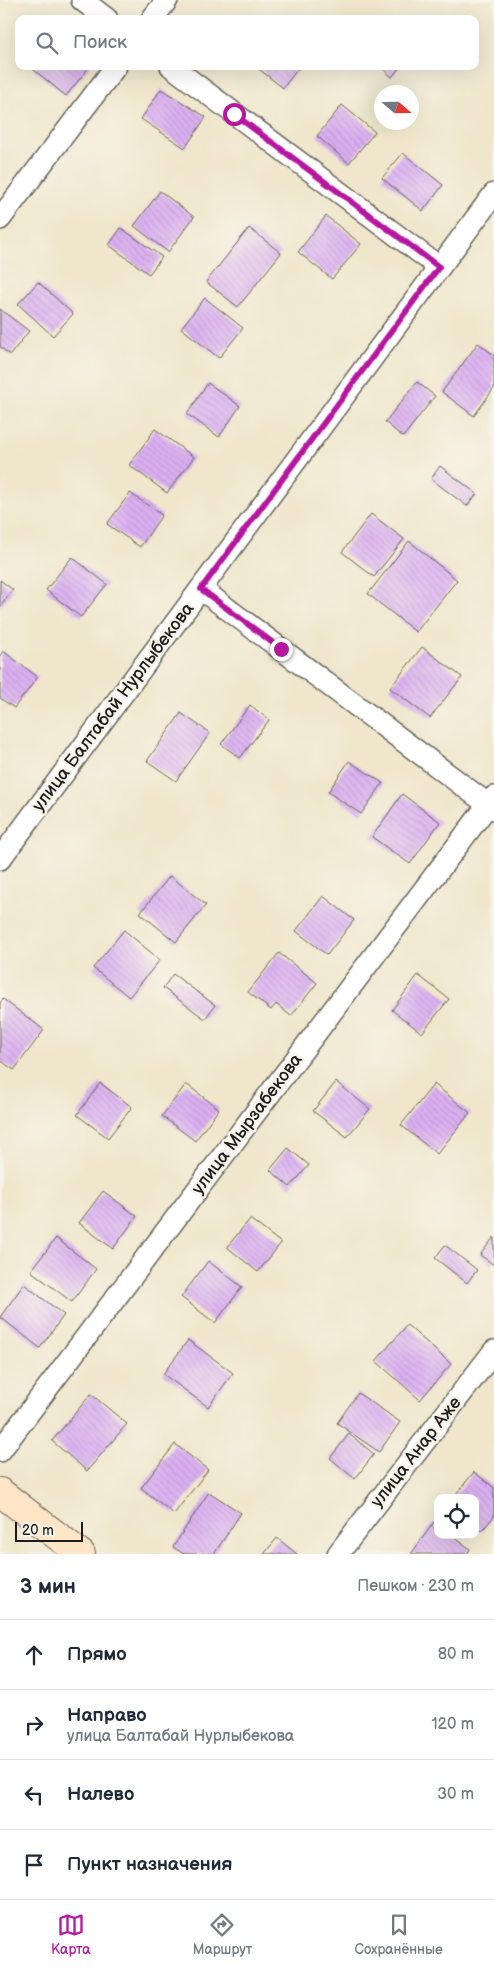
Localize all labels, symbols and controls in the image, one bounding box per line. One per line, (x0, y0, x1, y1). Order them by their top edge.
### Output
search box (15, 15, 479, 70)
icon: search (33, 29, 61, 57)
text: Поиск (73, 31, 127, 54)
north arrow (374, 85, 419, 130)
route start (223, 103, 246, 126)
street label: улица Балтабай Нурлыбекова (28, 598, 199, 815)
route end (270, 638, 293, 661)
street label: улица Мырзабекова (187, 1049, 307, 1198)
street label: улица Анар Аже (366, 1392, 466, 1512)
map controls (434, 1494, 479, 1539)
button: locate (434, 1494, 479, 1539)
scale bar (15, 1519, 82, 1542)
text: 20 m (22, 1522, 54, 1539)
text: 3 мин (20, 1574, 76, 1599)
text: Пешком · 230 m (357, 1577, 474, 1596)
icon: ahead (20, 1641, 48, 1669)
text: Прямо (67, 1643, 127, 1666)
text: 80 m (438, 1645, 474, 1664)
text: Направо (67, 1704, 147, 1727)
icon: right (20, 1711, 48, 1739)
text: 120 m (431, 1715, 474, 1734)
text: улица Балтабай Нурлыбекова (67, 1727, 294, 1746)
icon: left (20, 1781, 48, 1809)
text: Налево (67, 1783, 134, 1806)
text: 30 m (437, 1785, 474, 1804)
icon: arrive (20, 1851, 48, 1879)
text: Пункт назначения (67, 1853, 232, 1876)
tab: Карта (51, 1911, 91, 1958)
tab: Маршрут (193, 1911, 252, 1958)
tab: Сохранённые (354, 1911, 443, 1958)

